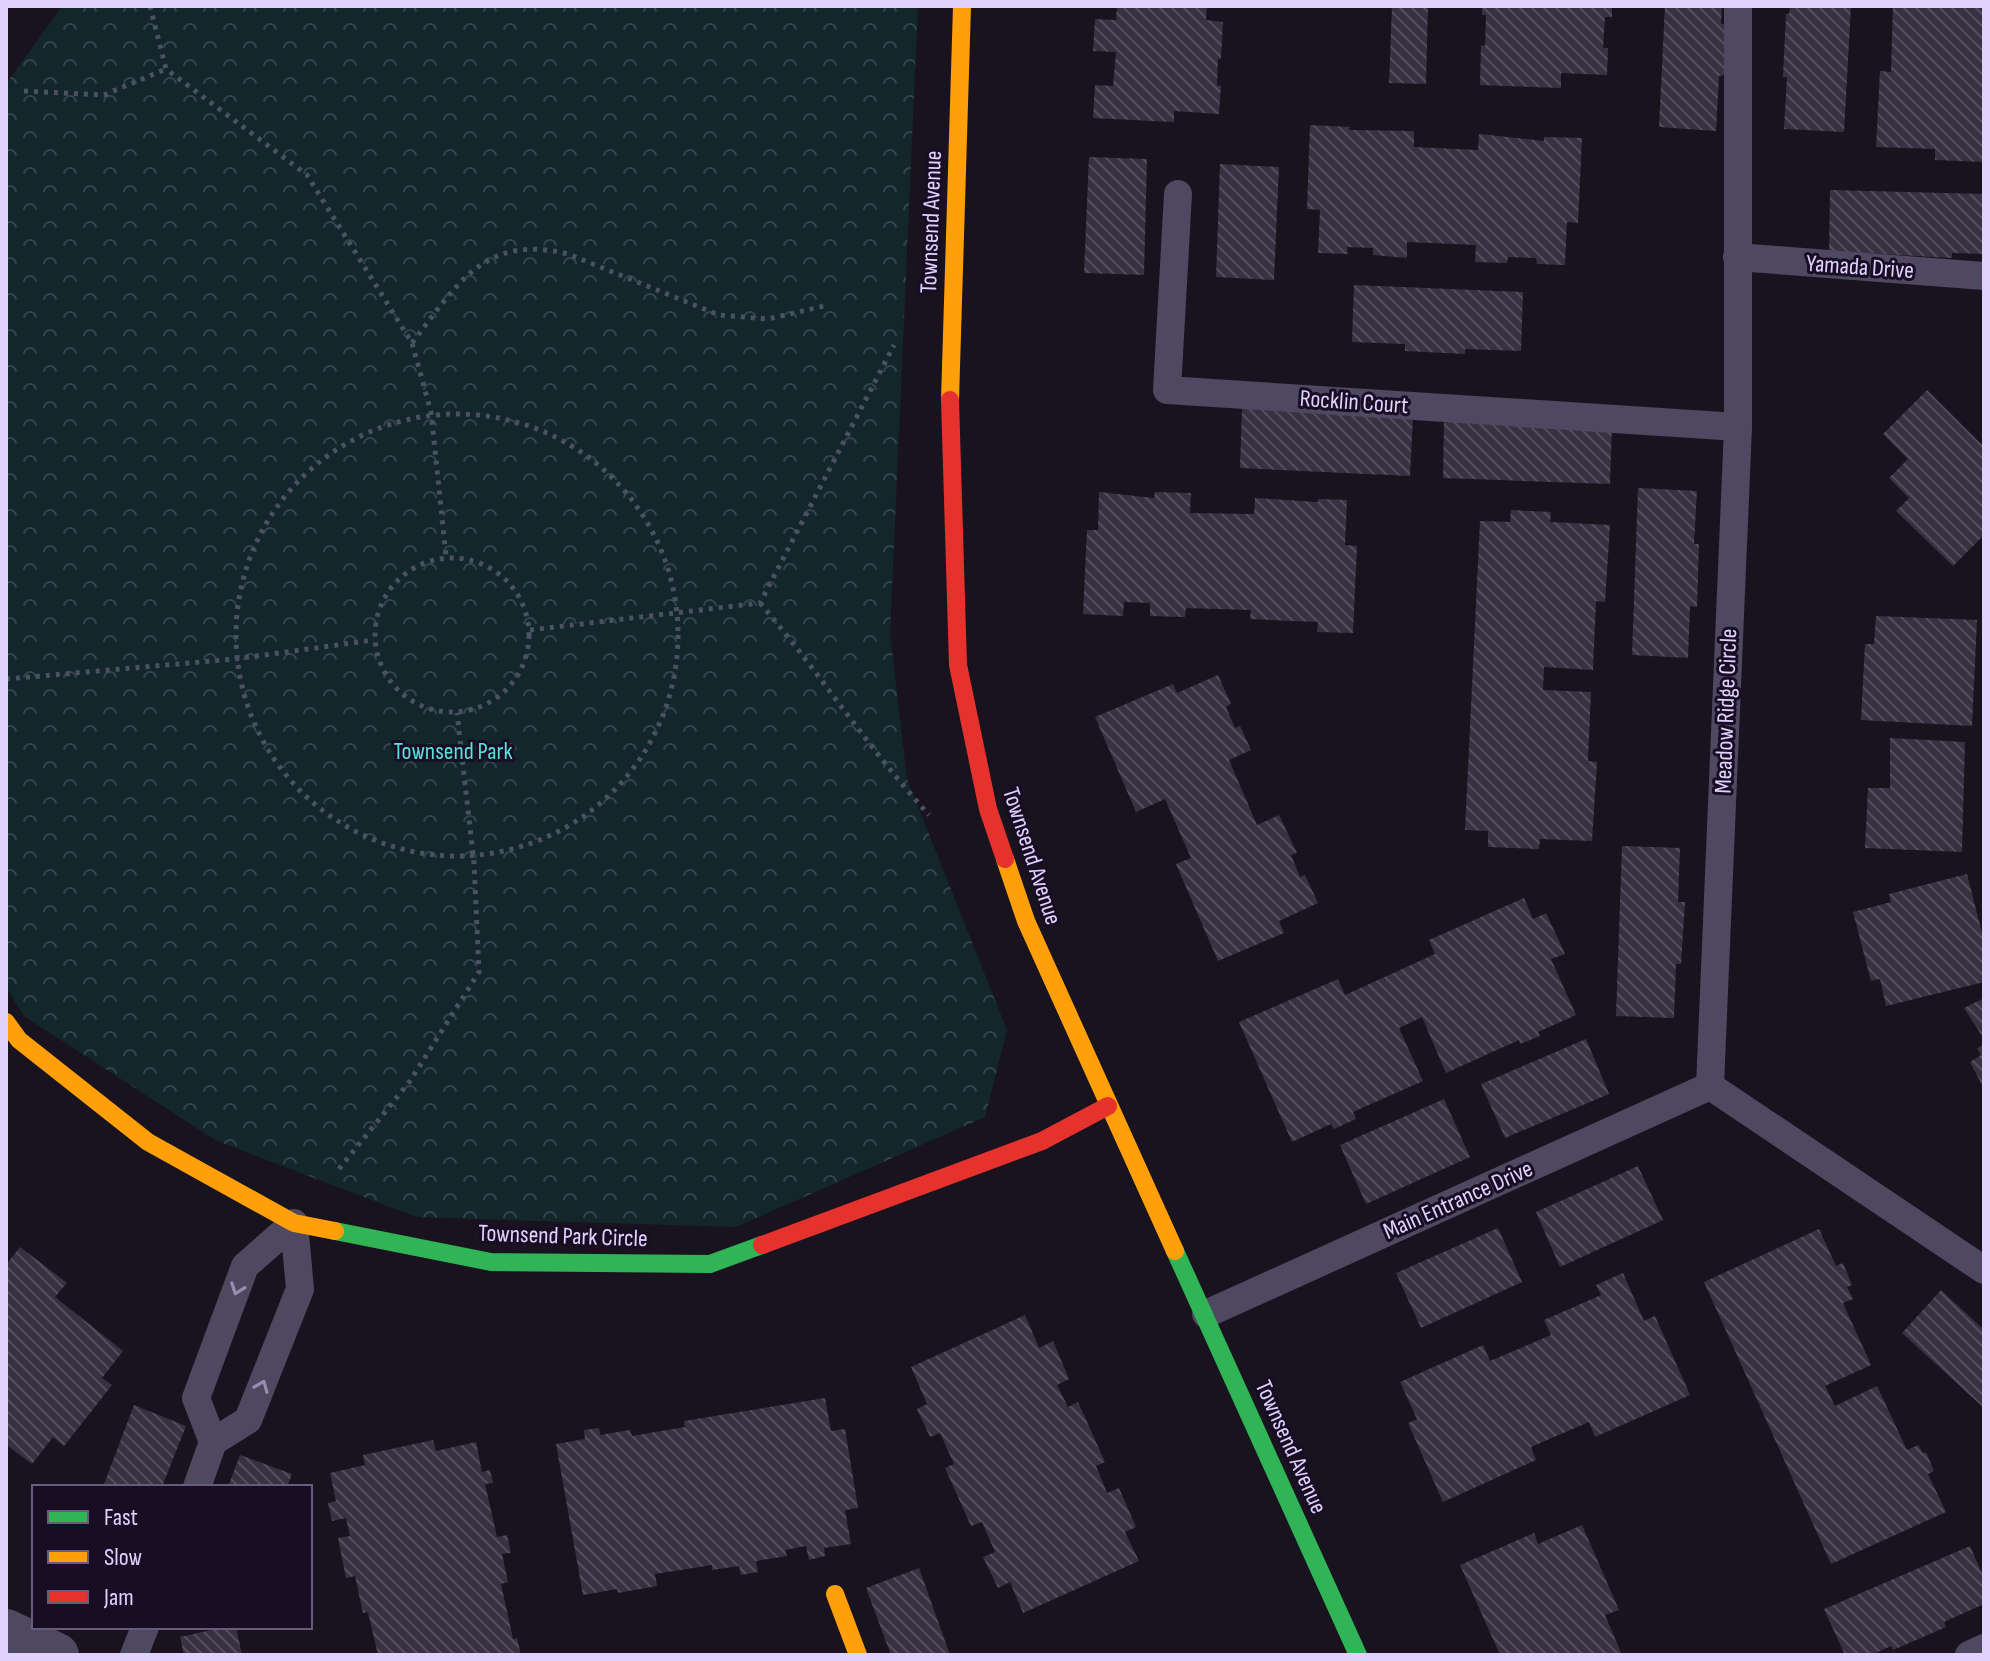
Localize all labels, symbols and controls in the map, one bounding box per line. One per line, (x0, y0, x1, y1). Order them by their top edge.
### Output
street label: Townsend Avenue (914, 150, 948, 294)
street label: Yamada Drive (1805, 249, 1915, 285)
street label: Rocklin Court (1299, 384, 1409, 420)
street label: Meadow Ridge Circle (1709, 628, 1743, 794)
park label: Townsend Park (393, 737, 513, 766)
street label: Townsend Avenue (996, 784, 1068, 928)
street label: Main Entrance Drive (1379, 1154, 1537, 1246)
street label: Townsend Park Circle (478, 1219, 648, 1253)
one-way arrow (230, 1281, 246, 1295)
street label: Townsend Avenue (1249, 1376, 1333, 1518)
one-way arrow (252, 1380, 269, 1394)
legend (32, 1485, 312, 1629)
text: Fast (104, 1503, 138, 1532)
text: Slow (104, 1543, 142, 1572)
text: Jam (103, 1583, 134, 1612)

